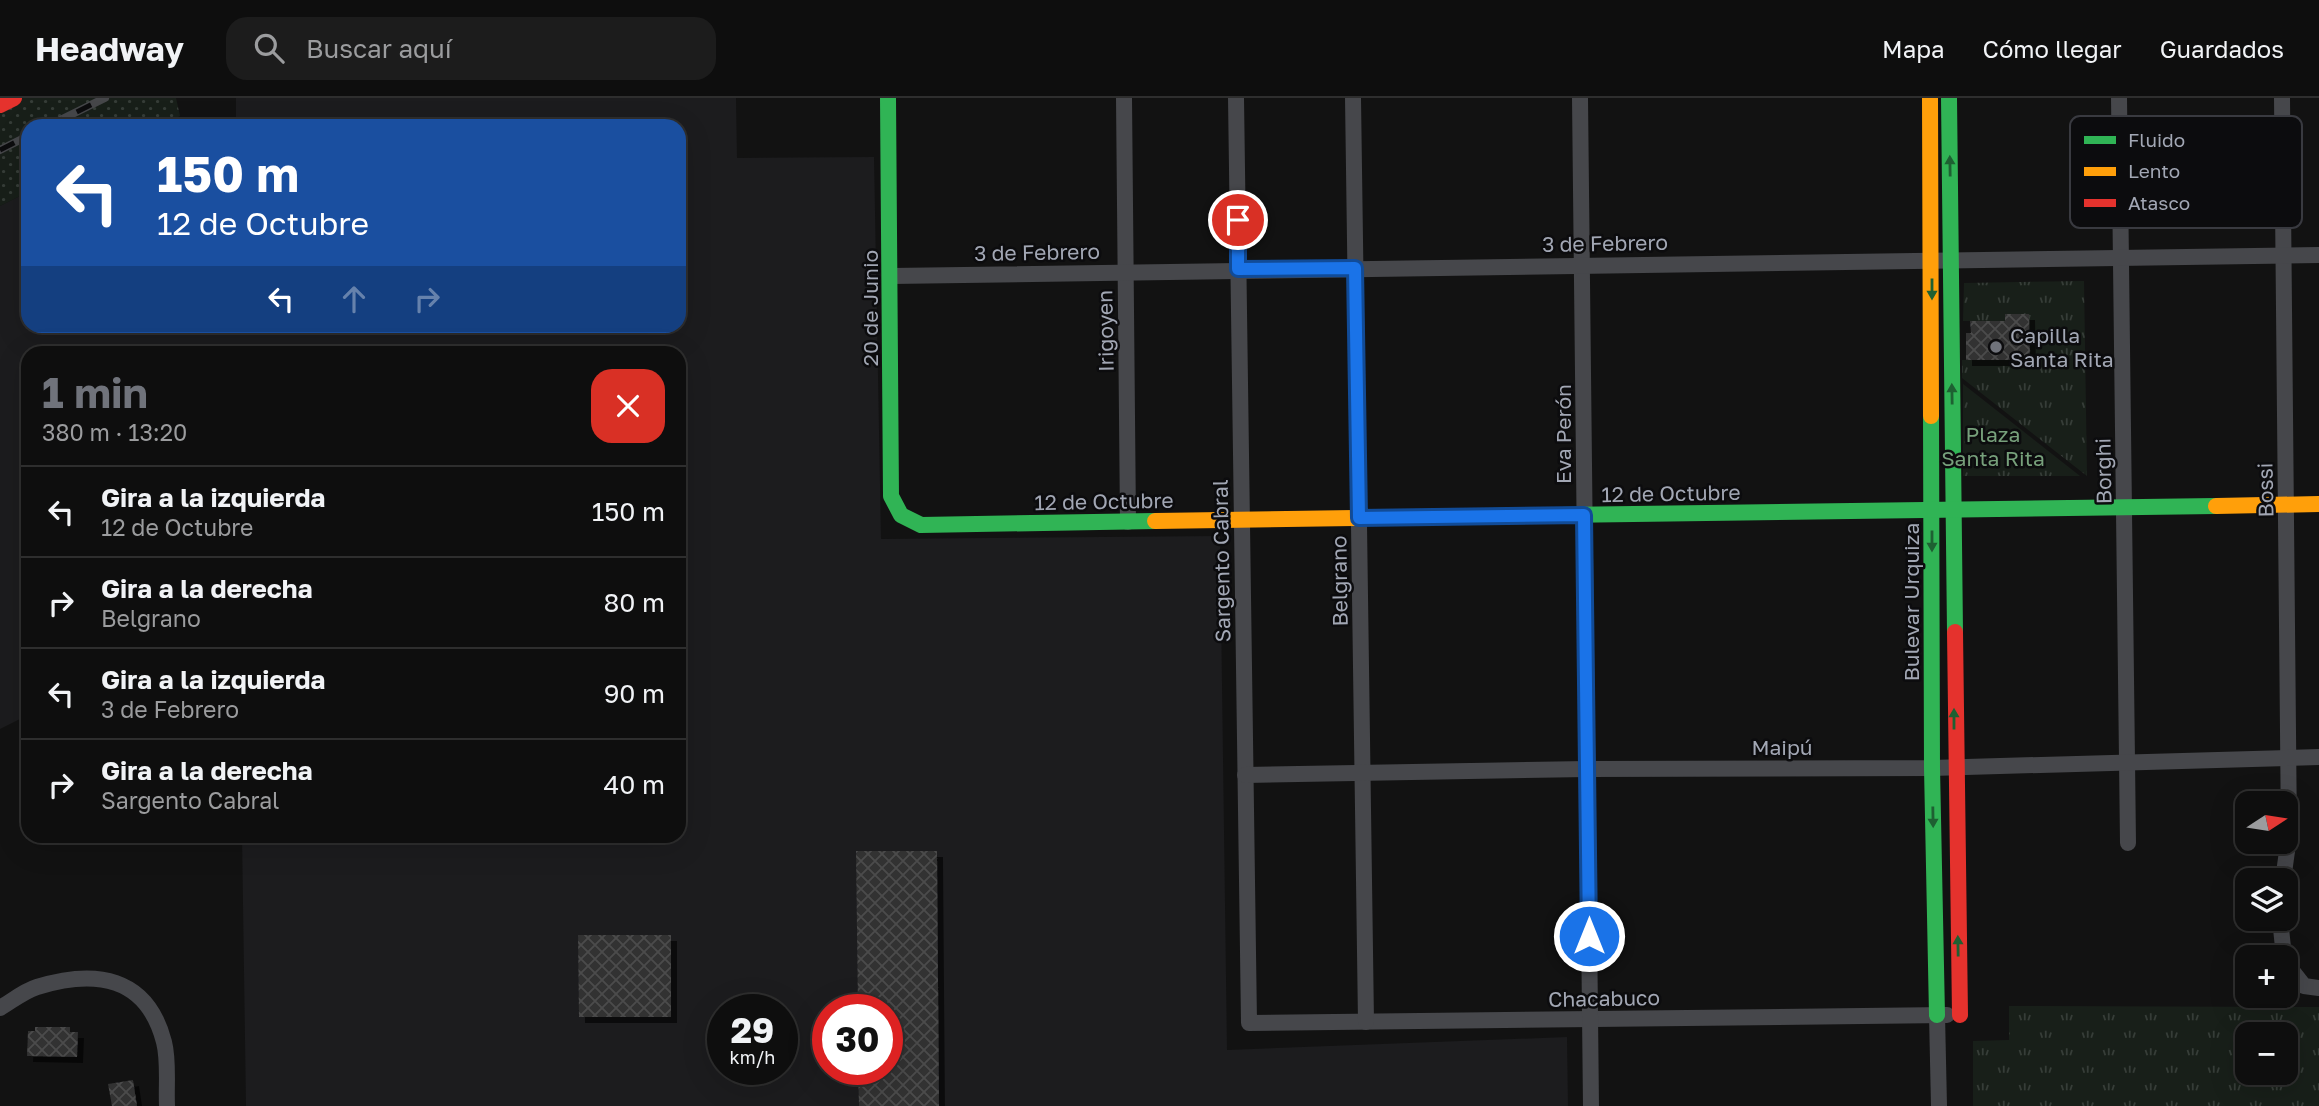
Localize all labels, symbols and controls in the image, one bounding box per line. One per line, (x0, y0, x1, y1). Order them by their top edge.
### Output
search box (226, 17, 716, 80)
text: Headway (35, 29, 184, 68)
icon: search (250, 29, 288, 67)
text: Buscar aquí (306, 33, 452, 64)
text: Mapa (1882, 34, 1945, 63)
text: Cómo llegar (1983, 34, 2122, 63)
text: Guardados (2160, 34, 2284, 63)
legend (2070, 116, 2302, 228)
text: Fluido (2128, 128, 2185, 151)
text: 150 m (157, 144, 299, 203)
icon: left (42, 147, 133, 238)
one-way arrow (1944, 155, 1956, 177)
text: Lento (2128, 159, 2180, 182)
pin (1208, 190, 1268, 250)
text: Atasco (2128, 191, 2190, 214)
icon: arrive (1219, 201, 1257, 239)
text: 12 de Octubre (157, 204, 369, 242)
street label: 3 de Febrero (1542, 229, 1668, 257)
street label: 3 de Febrero (974, 238, 1100, 266)
street label: 20 de Junio (857, 250, 883, 366)
one-way arrow (1926, 278, 1938, 300)
icon: left (262, 280, 300, 318)
icon: ahead (335, 280, 373, 318)
icon: right (408, 280, 446, 318)
street label: Irigoyen (1091, 290, 1119, 372)
place label: Capilla Santa Rita (2010, 322, 2114, 372)
marker: Capilla Santa Rita (1988, 339, 2004, 355)
text: 1 min (42, 367, 148, 417)
button: close (591, 369, 665, 443)
one-way arrow (1947, 382, 1958, 404)
street label: Eva Perón (1550, 384, 1576, 484)
text: 380 m · 13:20 (42, 418, 187, 446)
park label: Plaza Santa Rita (1941, 421, 2045, 471)
street label: Borghi (2089, 438, 2117, 504)
street label: Bossi (2252, 462, 2278, 518)
street label: Sargento Cabral (1207, 479, 1235, 643)
street label: 12 de Octubre (1601, 479, 1741, 507)
text: Gira a la izquierda (101, 482, 325, 513)
street label: 12 de Octubre (1034, 487, 1174, 515)
icon: left (42, 493, 80, 531)
text: 150 m (592, 496, 665, 527)
text: 12 de Octubre (101, 513, 253, 541)
street label: Bulevar Urquiza (1898, 523, 1924, 681)
one-way arrow (1926, 530, 1938, 552)
street label: Belgrano (1325, 535, 1353, 627)
text: Gira a la derecha (101, 573, 313, 604)
icon: right (42, 584, 80, 622)
text: 80 m (604, 587, 665, 618)
text: Belgrano (101, 604, 201, 632)
text: Gira a la izquierda (101, 664, 325, 695)
icon: left (42, 675, 80, 713)
text: 90 m (604, 678, 665, 709)
text: 3 de Febrero (101, 695, 239, 723)
one-way arrow (1948, 708, 1960, 730)
street label: Maipú (1751, 734, 1813, 760)
text: Gira a la derecha (101, 755, 313, 786)
icon: right (42, 766, 80, 804)
text: 40 m (604, 769, 665, 800)
text: Sargento Cabral (101, 786, 279, 814)
north arrow (2235, 791, 2298, 854)
map controls (2235, 791, 2298, 1085)
one-way arrow (1927, 806, 1938, 828)
button: layers (2235, 868, 2298, 931)
position arrow (1552, 899, 1626, 973)
one-way arrow (1952, 935, 1964, 957)
button: + (2235, 945, 2298, 1008)
street label: Chacabuco (1548, 984, 1660, 1012)
speed limit sign: 30 (812, 994, 903, 1085)
text: 29 (731, 1009, 774, 1051)
button: − (2235, 1022, 2298, 1085)
text: km/h (730, 1046, 775, 1068)

